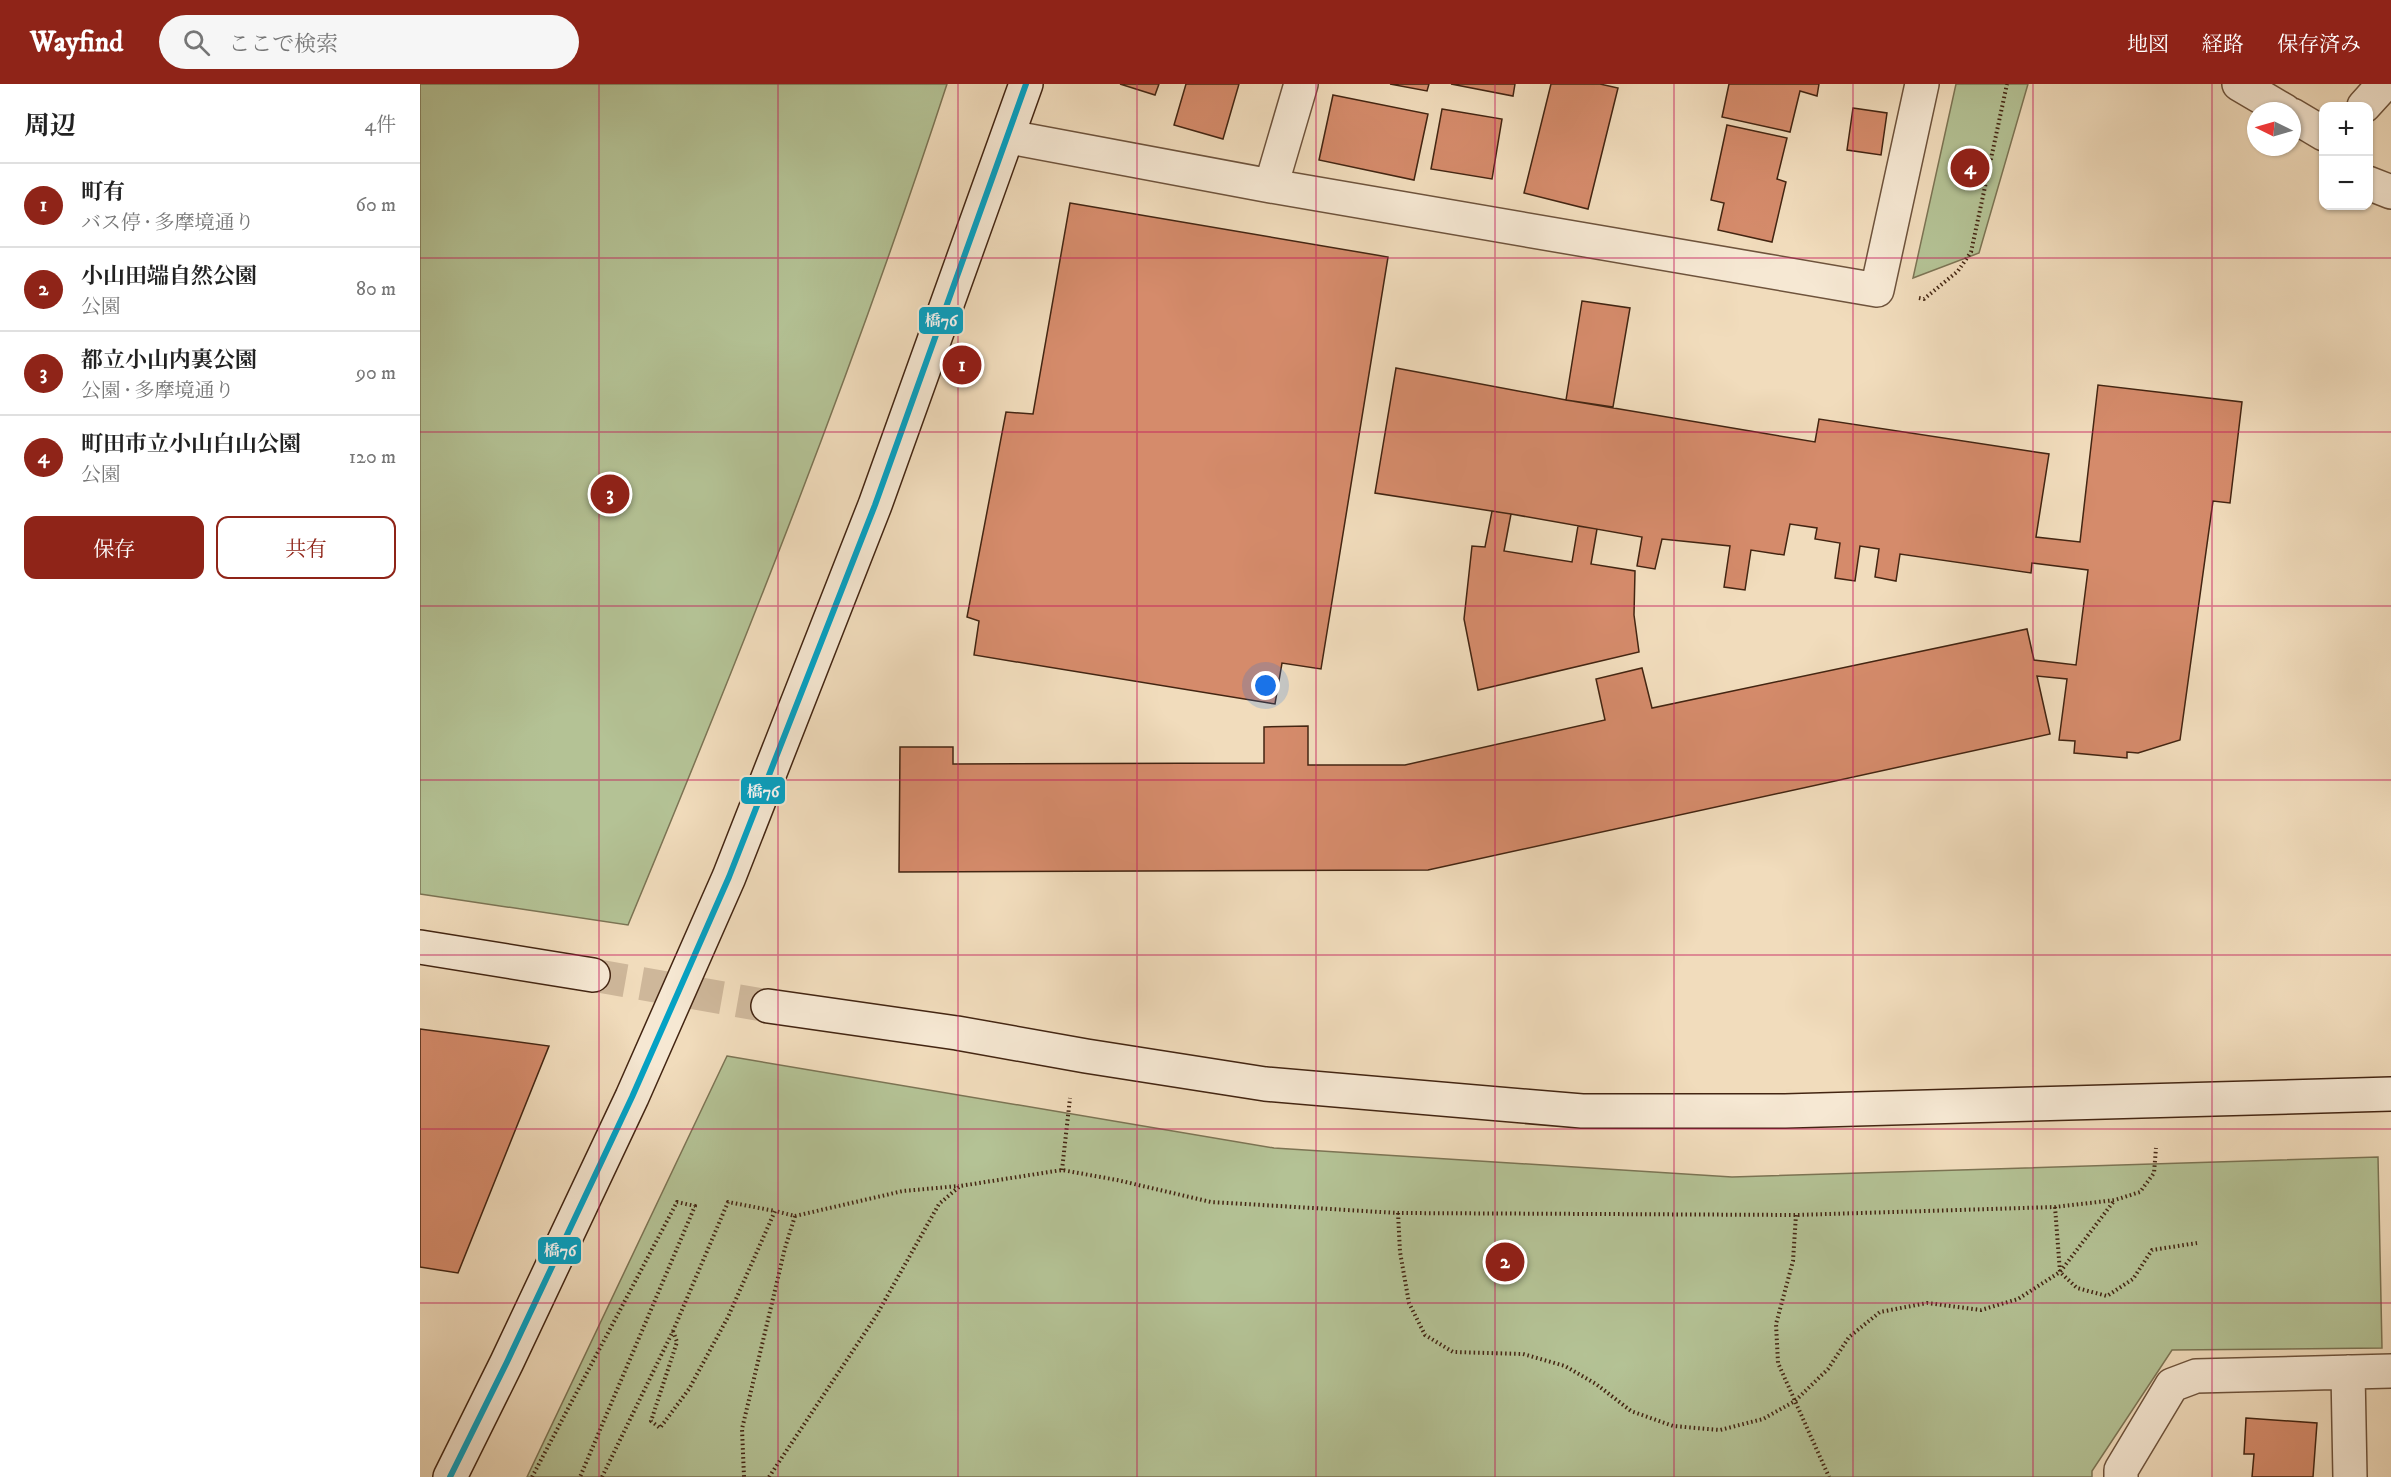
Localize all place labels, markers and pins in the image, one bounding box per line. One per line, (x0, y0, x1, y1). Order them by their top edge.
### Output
pin: 4 (1950, 146, 1990, 190)
pin: 1 (942, 342, 982, 388)
pin: 3 (590, 472, 630, 516)
pin: 2 (1486, 1240, 1524, 1284)

